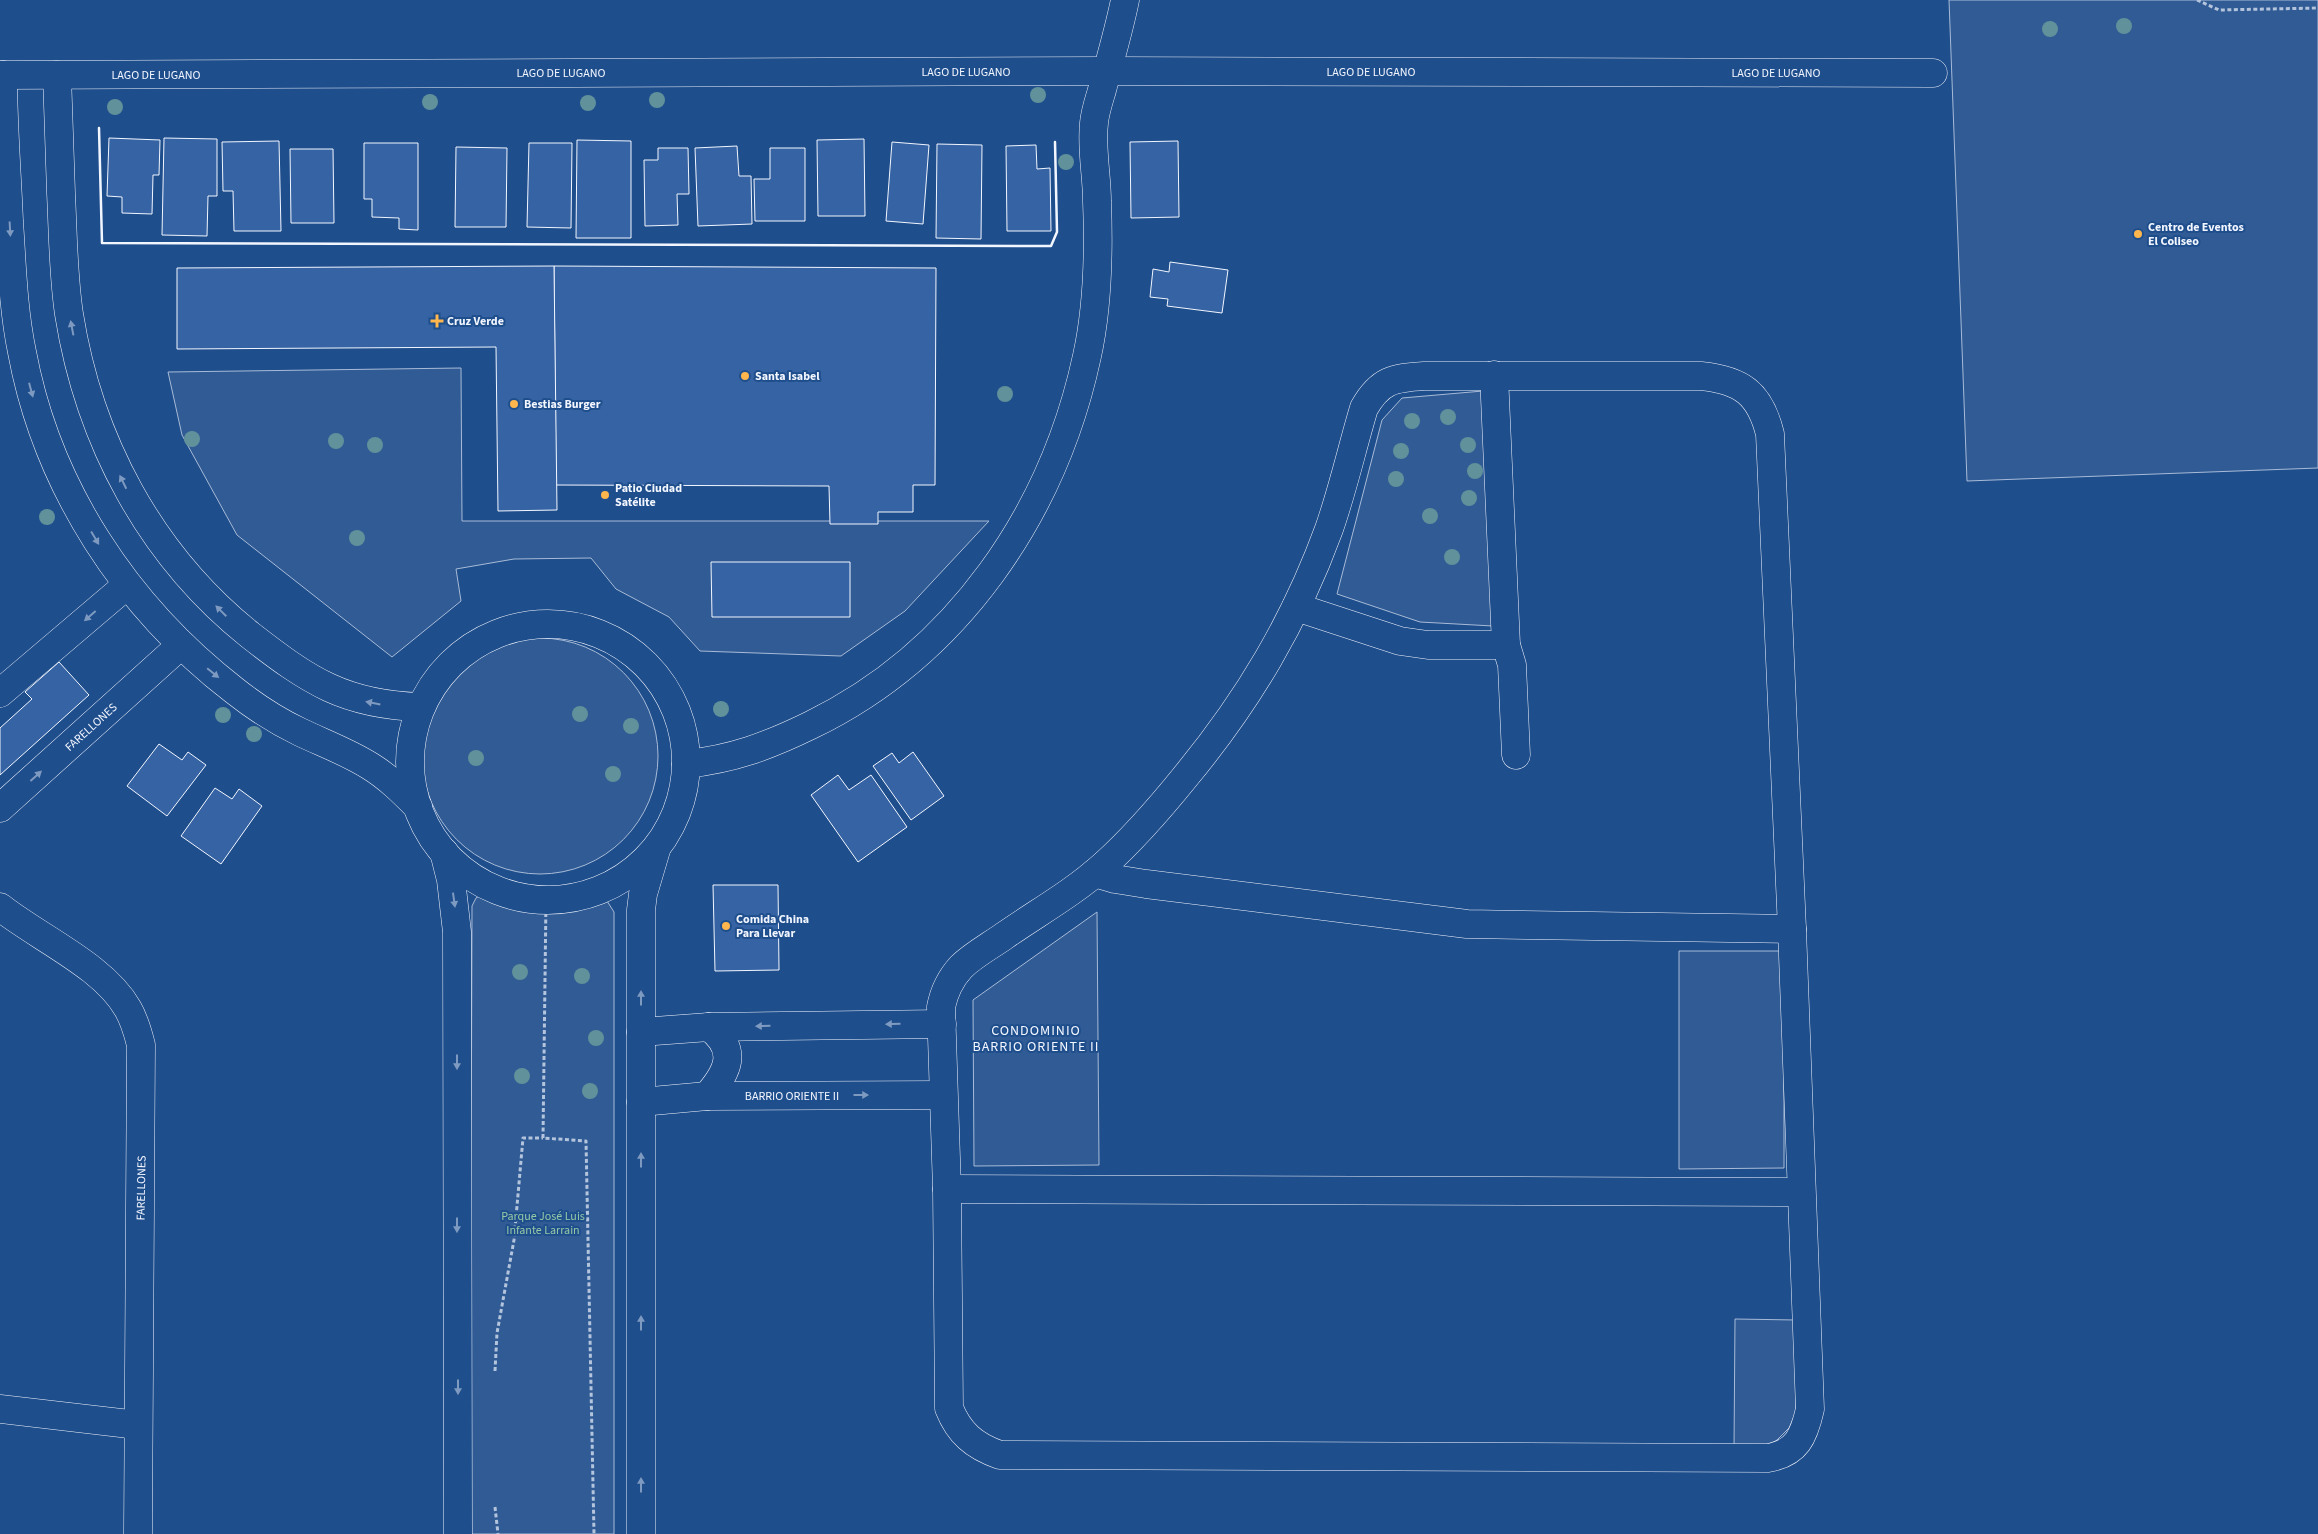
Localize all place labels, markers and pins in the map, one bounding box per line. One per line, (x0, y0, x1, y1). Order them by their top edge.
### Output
place label: Centro de Eventos El Coliseo (2148, 219, 2244, 250)
marker: Centro de Eventos El Coliseo (2132, 228, 2144, 240)
place label: Cruz Verde (447, 313, 504, 330)
marker: Cruz Verde (431, 315, 443, 327)
place label: Santa Isabel (755, 368, 820, 385)
marker: Santa Isabel (739, 370, 751, 382)
place label: Bestias Burger (524, 396, 601, 413)
marker: Bestias Burger (508, 398, 520, 410)
place label: Patio Ciudad Satélite (615, 480, 682, 511)
marker: Patio Ciudad Satélite (599, 489, 611, 501)
place label: Comida China Para Llevar (736, 911, 809, 942)
marker: Comida China Para Llevar (720, 920, 732, 932)

